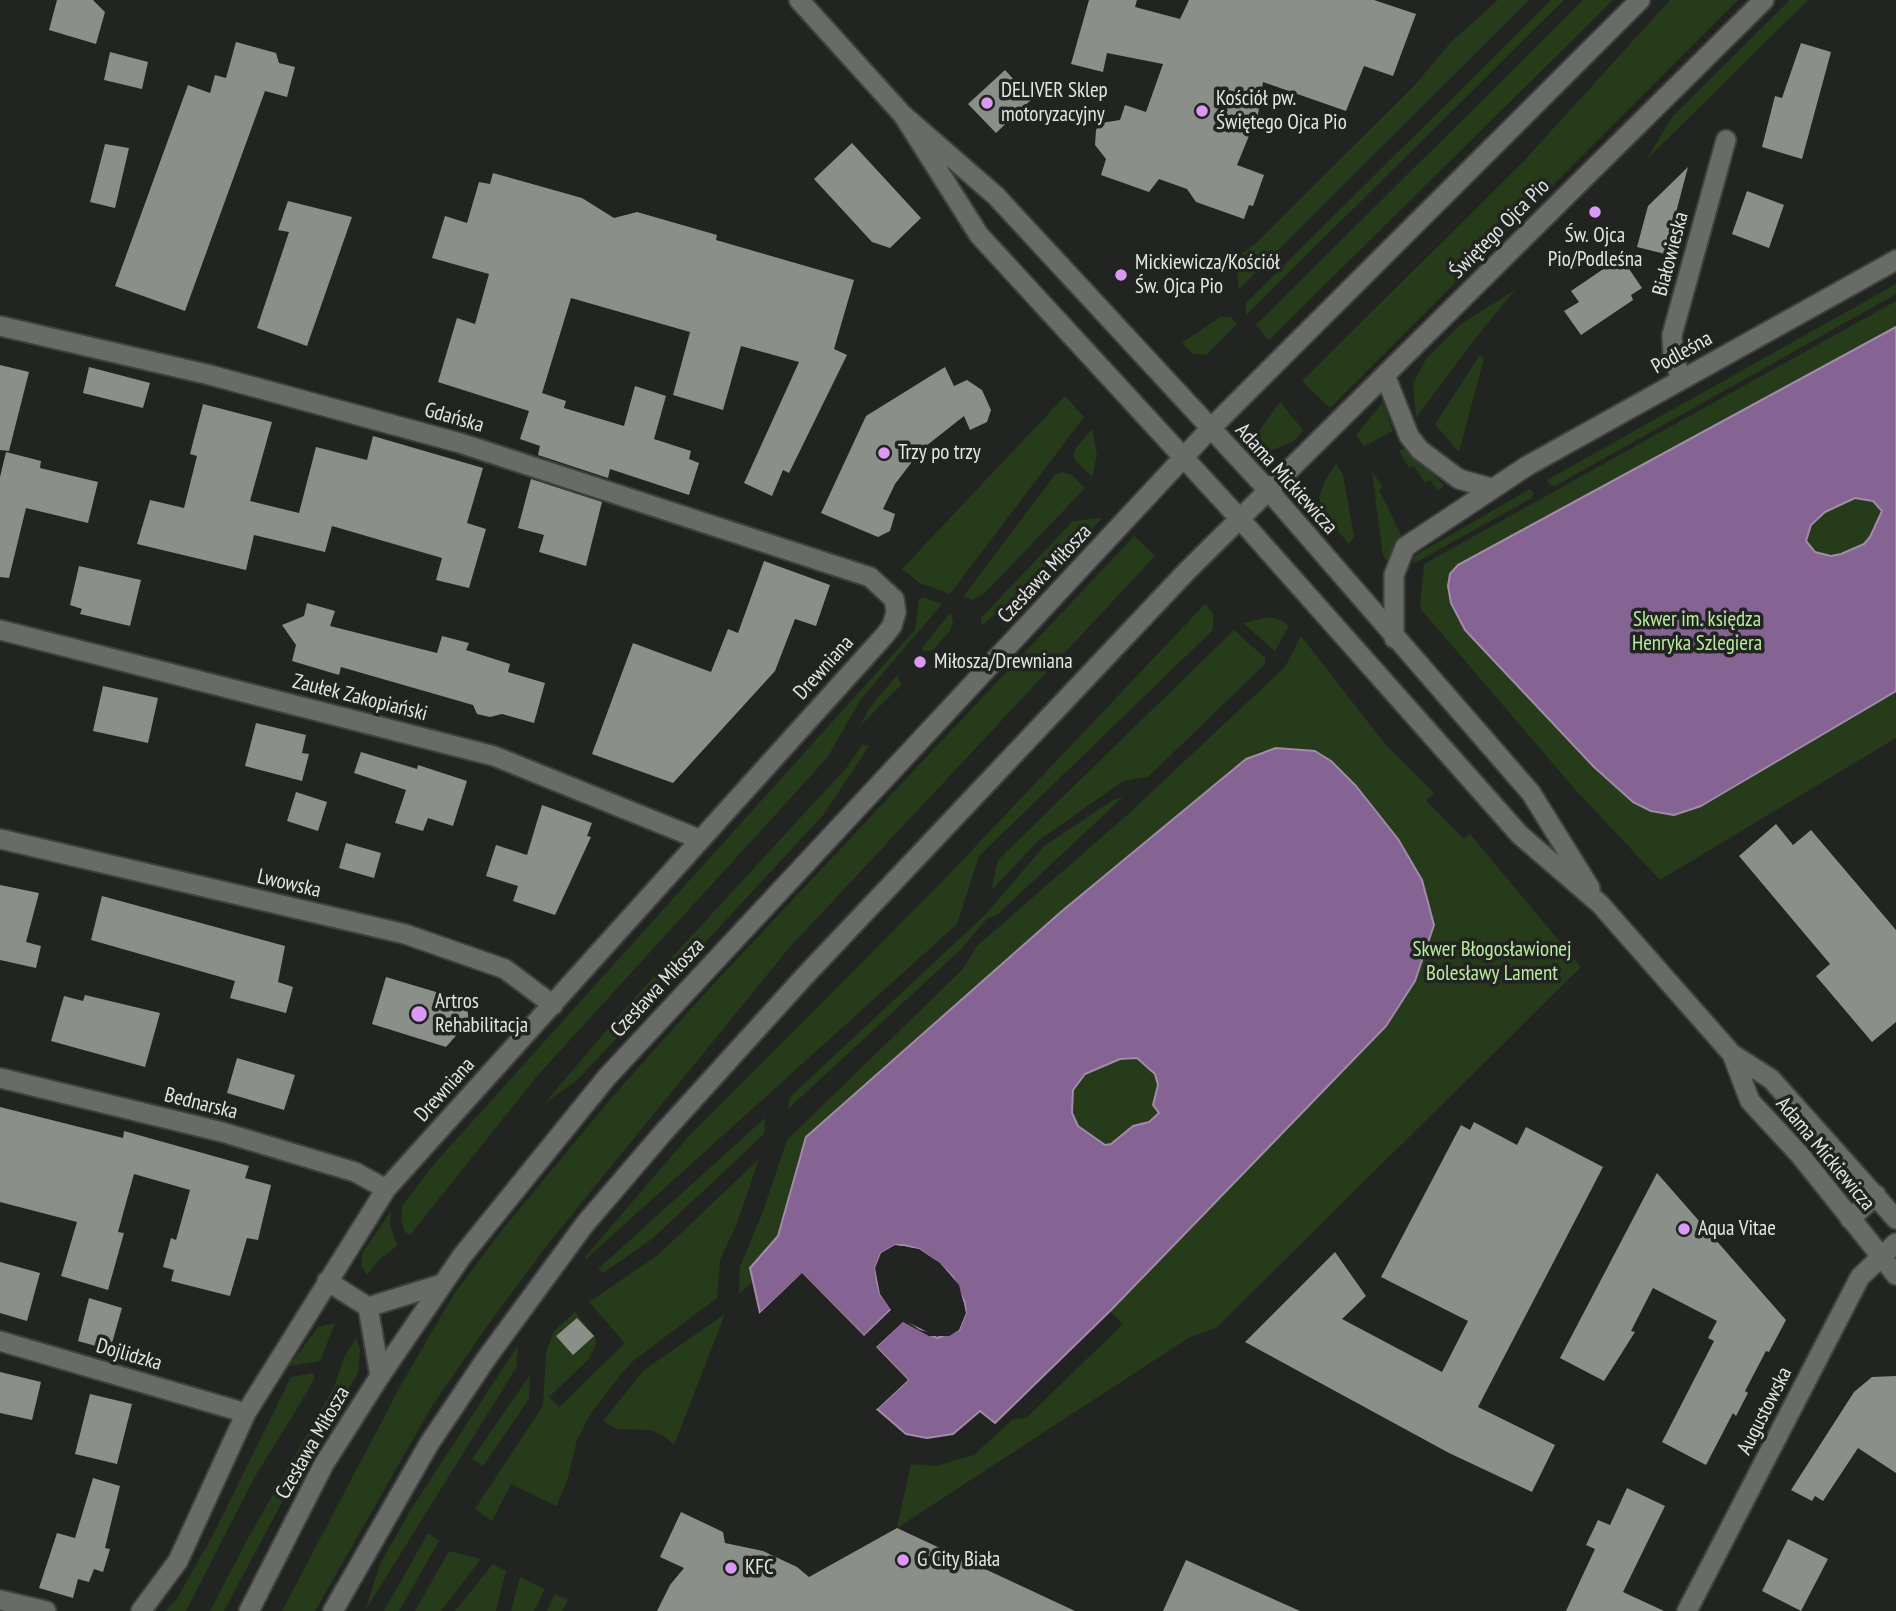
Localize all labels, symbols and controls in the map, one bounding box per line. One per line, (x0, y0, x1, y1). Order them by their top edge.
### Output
place label: DELIVER Sklep motoryzacyjny (1001, 78, 1108, 128)
place label: Kościół pw. Świętego Ojca Pio (1216, 86, 1347, 136)
marker: DELIVER Sklep motoryzacyjny (979, 95, 995, 111)
marker: Kościół pw. Świętego Ojca Pio (1194, 103, 1210, 119)
street label: Świętego Ojca Pio (1445, 174, 1555, 284)
marker: Św. Ojca Pio/Podleśna (1587, 204, 1603, 220)
street label: Białowieska (1648, 209, 1694, 299)
place label: Św. Ojca Pio/Podleśna (1548, 223, 1642, 273)
place label: Mickiewicza/Kościół Św. Ojca Pio (1135, 250, 1280, 300)
marker: Mickiewicza/Kościół Św. Ojca Pio (1113, 267, 1129, 283)
street label: Podleśna (1647, 326, 1717, 380)
street label: Gdańska (421, 398, 487, 438)
street label: Adama Mickiewicza (1230, 418, 1342, 540)
place label: Trzy po trzy (898, 440, 981, 466)
marker: Trzy po trzy (876, 445, 892, 461)
street label: Czesława Miłosza (993, 519, 1097, 629)
park label: Skwer im. księdza Henryka Szlegiera (1632, 607, 1762, 657)
street label: Drewniana (789, 631, 859, 705)
place label: Miłosza/Drewniana (934, 649, 1073, 675)
marker: Miłosza/Drewniana (912, 654, 928, 670)
street label: Zaułek Zakopiański (290, 669, 430, 727)
street label: Lwowska (255, 864, 323, 904)
street label: Czesława Miłosza (606, 933, 710, 1043)
park label: Skwer Błogosławionej Bolesławy Lament (1412, 937, 1572, 987)
place label: Artros Rehabilitacja (435, 989, 528, 1039)
marker: Artros Rehabilitacja (409, 1004, 429, 1024)
street label: Drewniana (410, 1053, 480, 1127)
street label: Bednarska (162, 1083, 240, 1125)
street label: Adama Mickiewicza (1770, 1092, 1880, 1216)
place label: Aqua Vitae (1698, 1216, 1776, 1242)
marker: Aqua Vitae (1676, 1221, 1692, 1237)
street label: Dojlidzka (93, 1334, 165, 1376)
street label: Augustowska (1732, 1363, 1798, 1459)
street label: Czesława Miłosza (271, 1382, 355, 1504)
place label: G City Biała (917, 1547, 1000, 1573)
marker: G City Biała (895, 1552, 911, 1568)
place label: KFC (745, 1555, 774, 1581)
marker: KFC (723, 1560, 739, 1576)

